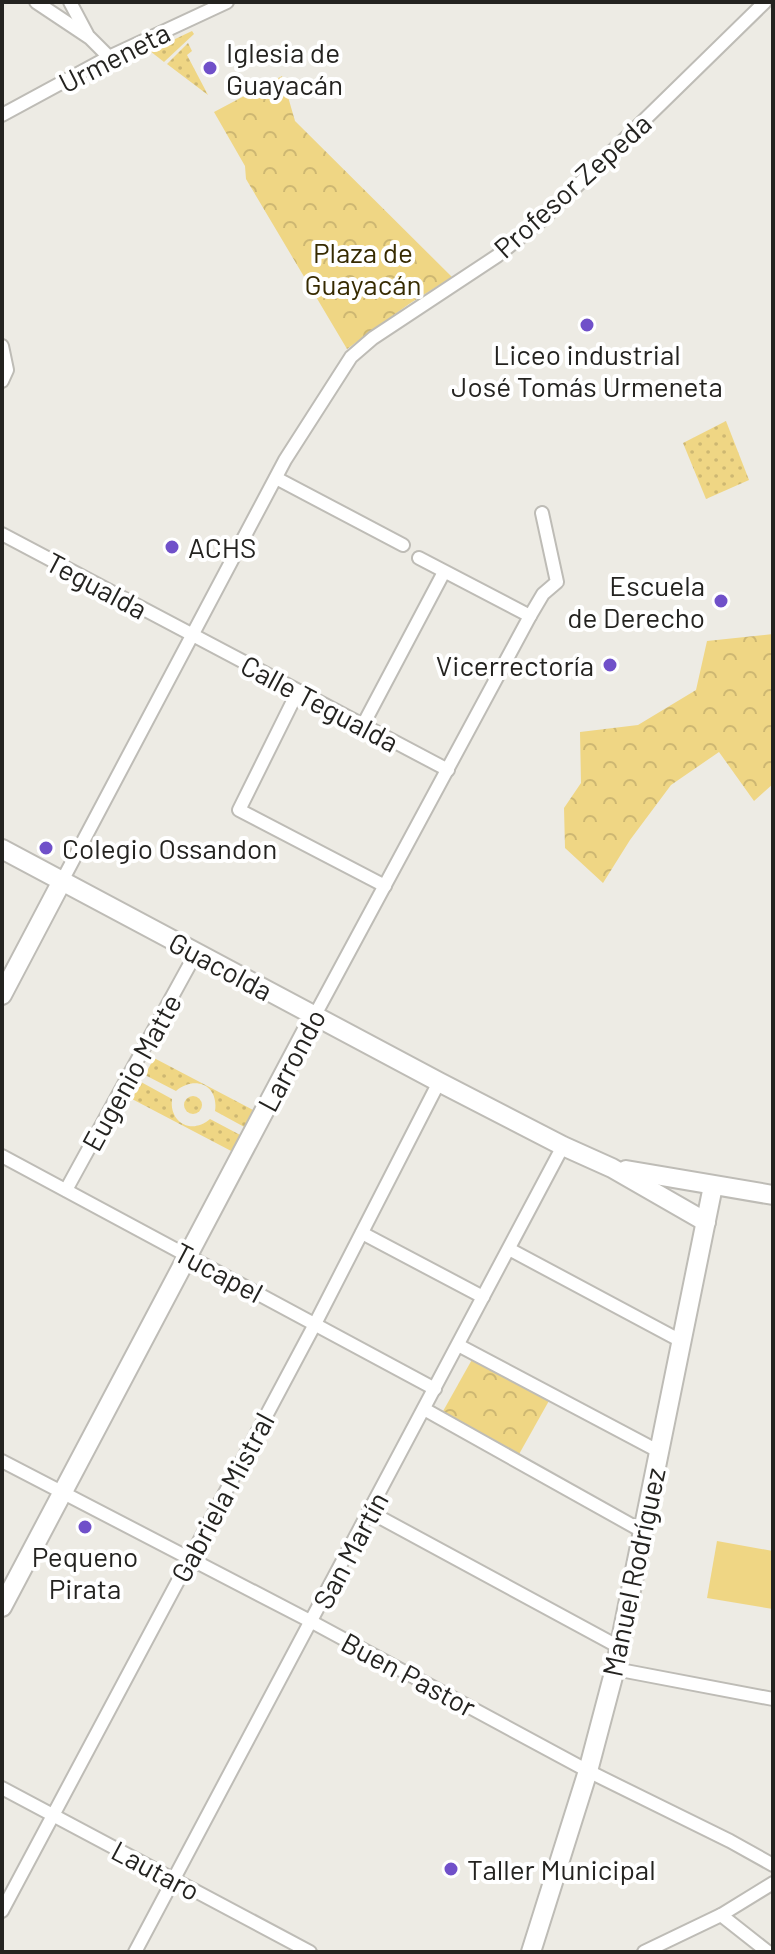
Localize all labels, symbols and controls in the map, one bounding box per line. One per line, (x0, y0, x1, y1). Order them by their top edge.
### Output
street label: Urmeneta (53, 15, 175, 99)
place label: Iglesia de Guayacán (226, 35, 343, 101)
marker: Iglesia de Guayacán (201, 59, 219, 77)
street label: Profesor Zepeda (486, 106, 658, 264)
park label: Plaza de Guayacán (304, 235, 422, 301)
marker: Liceo industrial José Tomás Urmeneta (578, 316, 596, 334)
place label: Liceo industrial José Tomás Urmeneta (451, 337, 723, 403)
place label: ACHS (188, 530, 256, 564)
marker: ACHS (163, 538, 181, 556)
street label: Tegualda (41, 544, 153, 626)
place label: Escuela de Derecho (567, 568, 705, 634)
marker: Escuela de Derecho (712, 592, 730, 610)
street label: Calle Tegualda (235, 647, 405, 759)
place label: Vicerrectoría (436, 648, 594, 682)
marker: Vicerrectoría (601, 656, 619, 674)
place label: Colegio Ossandon (62, 831, 277, 865)
marker: Colegio Ossandon (37, 839, 55, 857)
street label: Guacolda (163, 925, 279, 1007)
street label: Eugenio Matte (74, 988, 188, 1156)
street label: Larrondo (250, 1003, 332, 1117)
street label: Tucapel (169, 1235, 269, 1309)
street label: Gabriela Mistral (163, 1407, 281, 1587)
street label: Manuel Rodríguez (594, 1465, 672, 1679)
street label: San Martín (305, 1486, 395, 1614)
marker: Pequeno Pirata (76, 1518, 94, 1536)
place label: Pequeno Pirata (32, 1539, 138, 1605)
street label: Buen Pastor (336, 1624, 482, 1724)
street label: Lautaro (106, 1833, 206, 1907)
place label: Taller Municipal (467, 1852, 656, 1886)
marker: Taller Municipal (442, 1860, 460, 1878)

